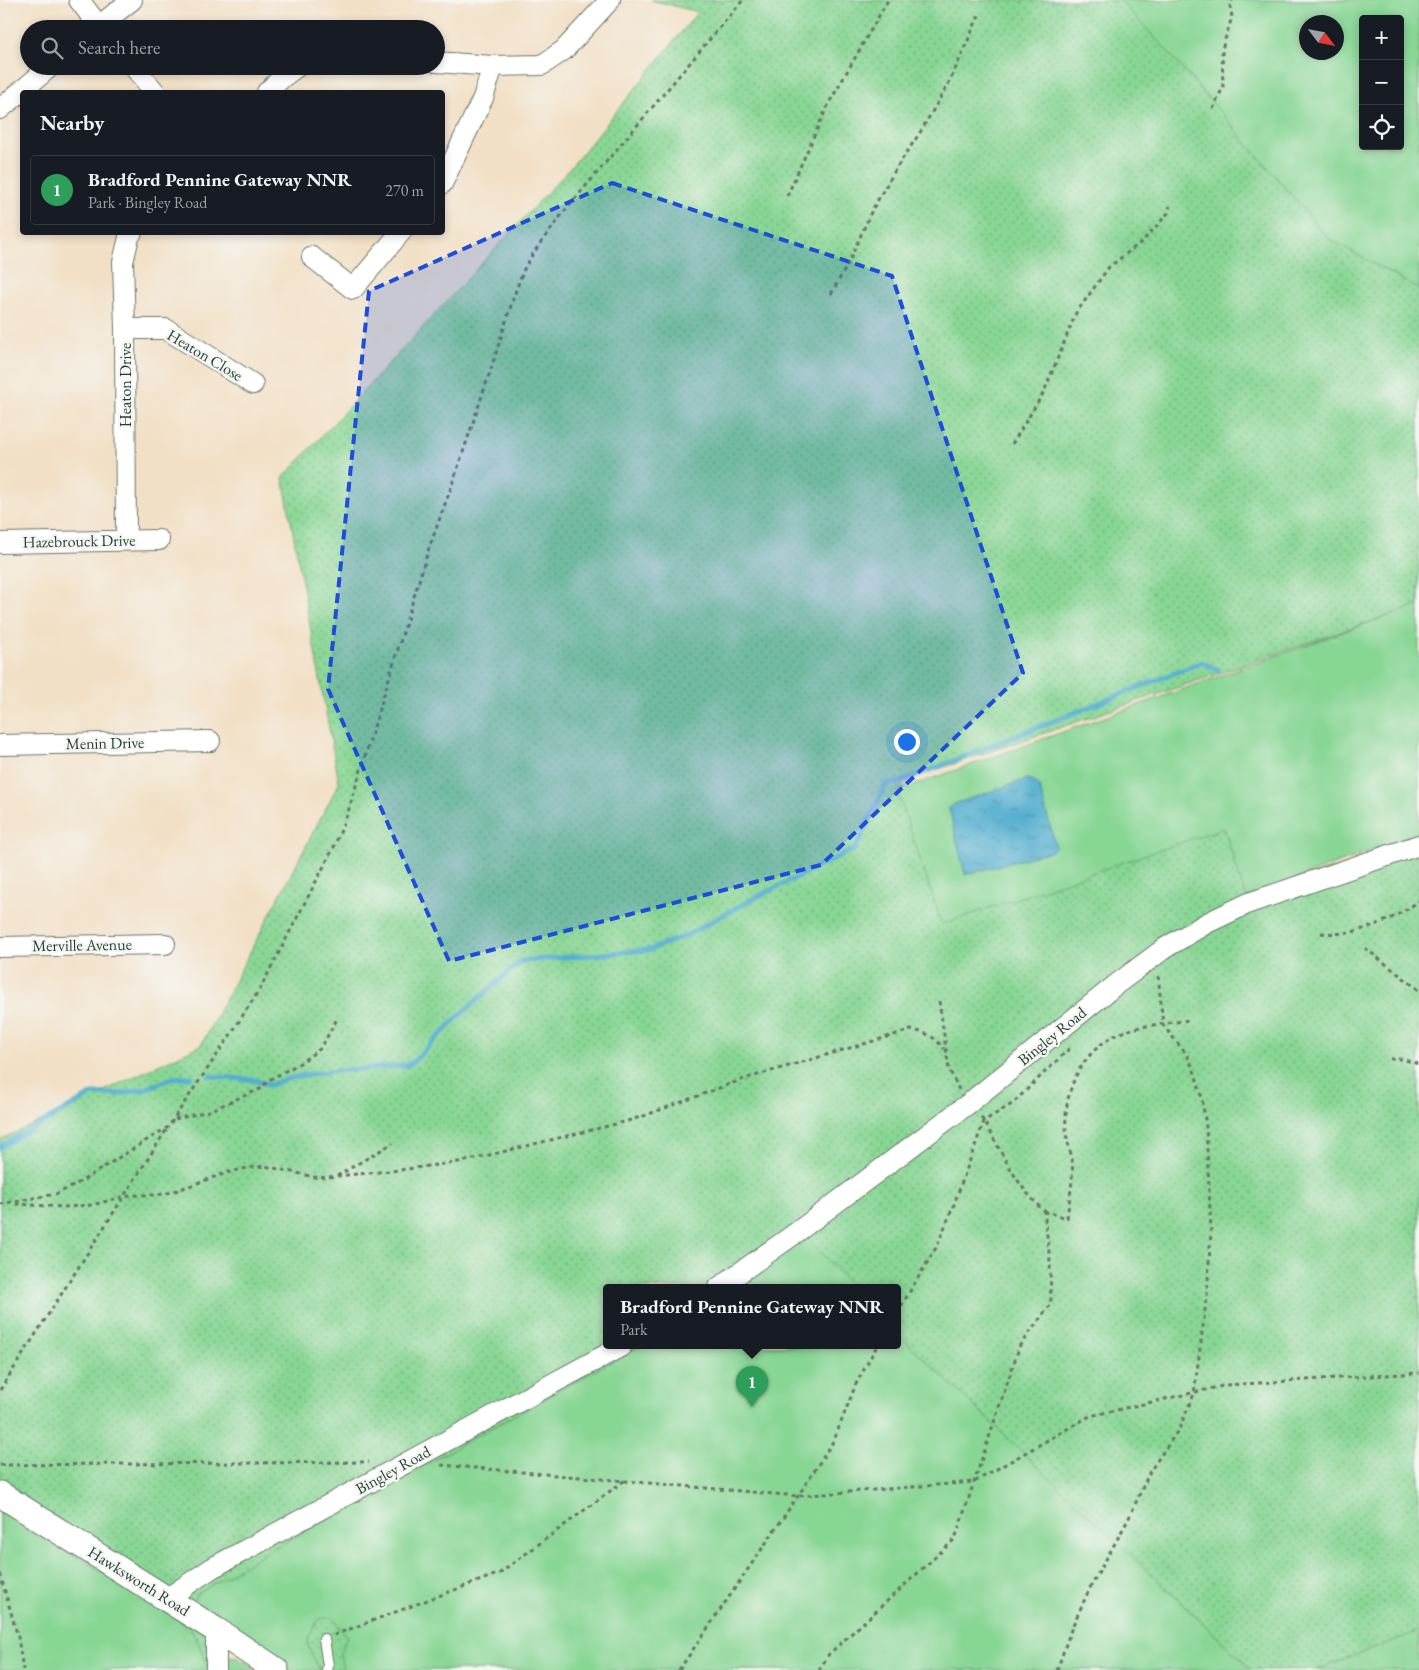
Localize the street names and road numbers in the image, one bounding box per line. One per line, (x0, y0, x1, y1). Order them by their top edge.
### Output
street label: Heaton Close (163, 324, 247, 386)
street label: Heaton Drive (115, 343, 136, 427)
street label: Hazebrouck Drive (23, 530, 135, 552)
street label: Menin Drive (66, 732, 144, 754)
street label: Merville Avenue (32, 934, 132, 956)
street label: Bingley Road (1013, 1001, 1091, 1070)
street label: Bingley Road (352, 1440, 435, 1499)
street label: Hawksworth Road (84, 1541, 195, 1621)

